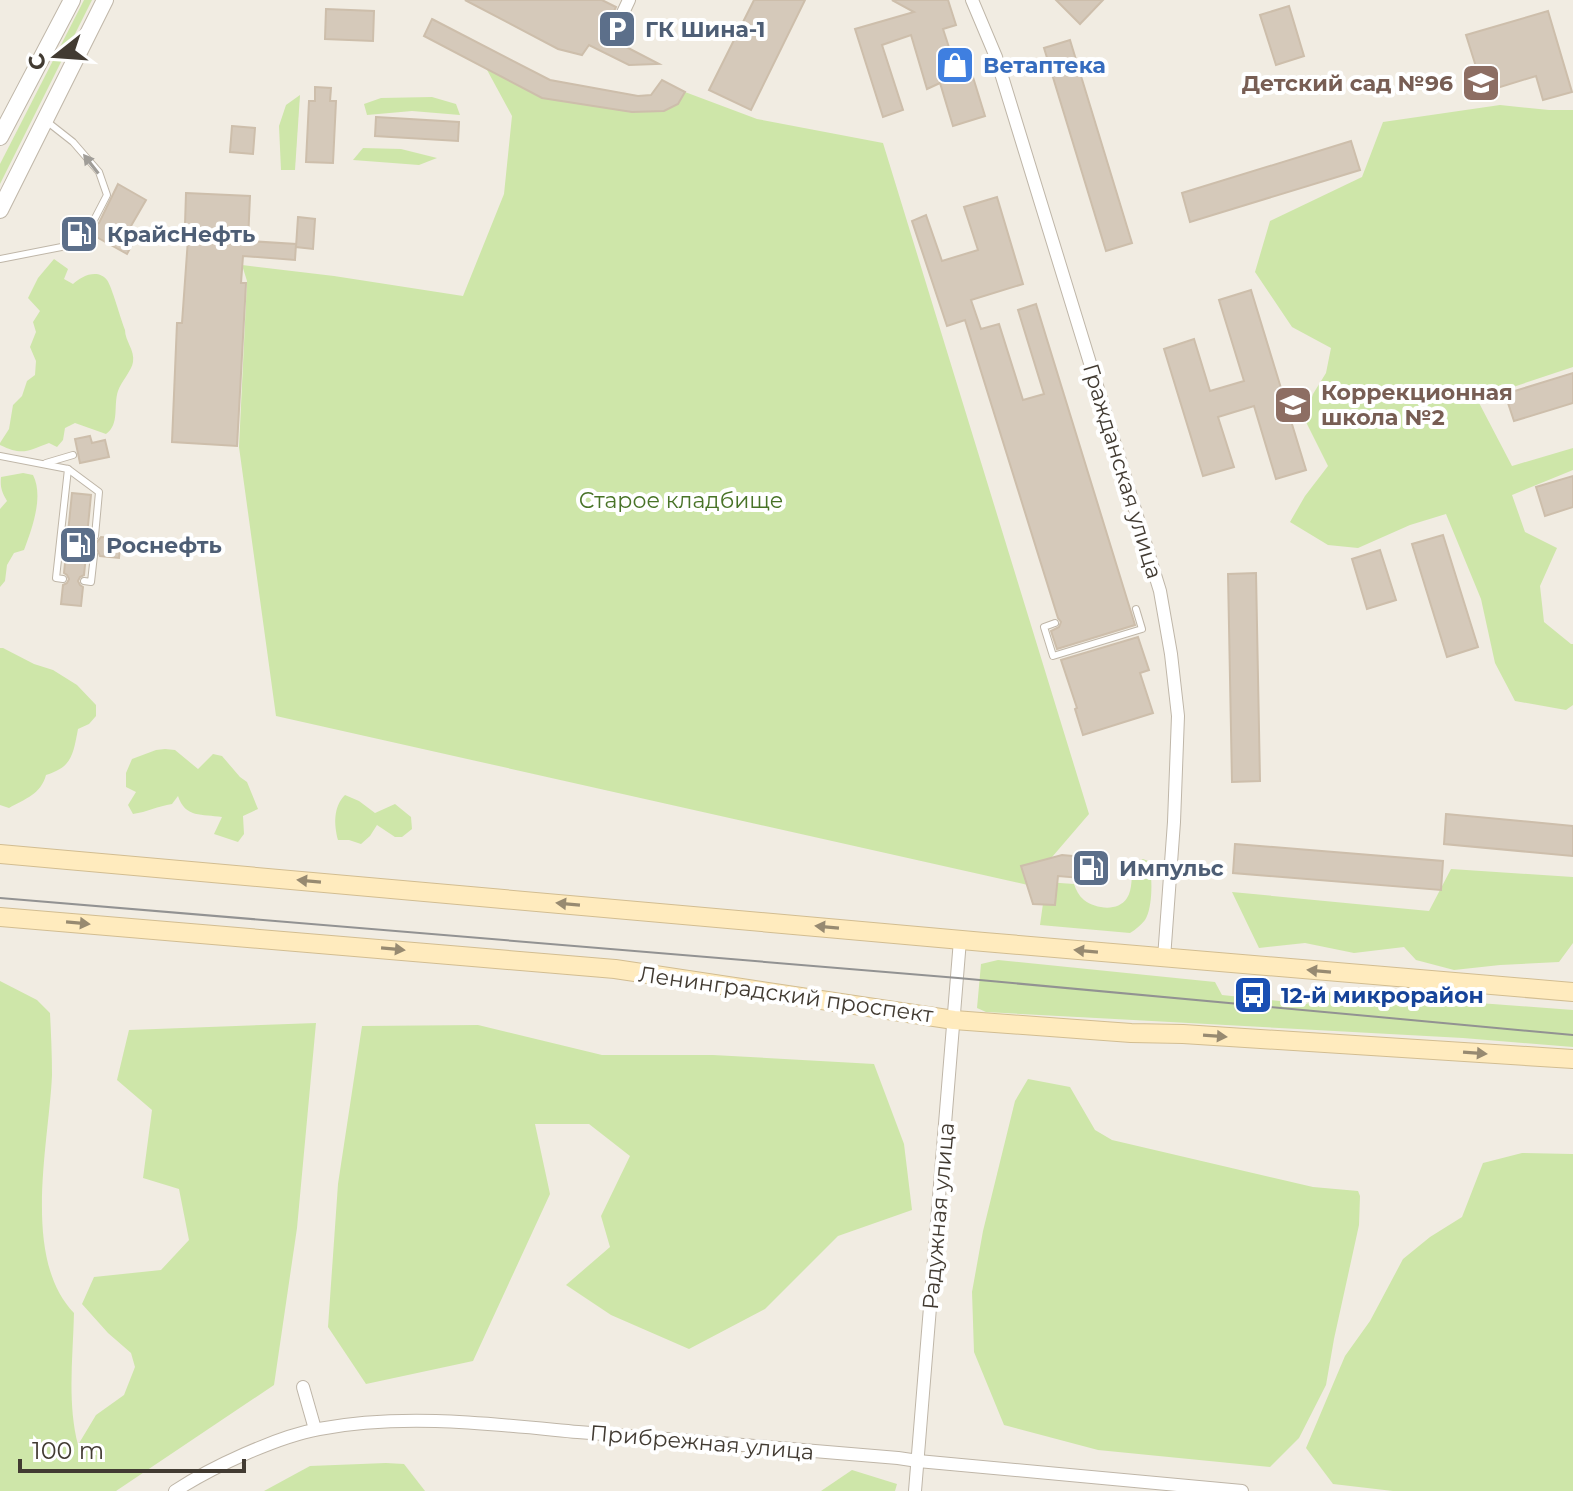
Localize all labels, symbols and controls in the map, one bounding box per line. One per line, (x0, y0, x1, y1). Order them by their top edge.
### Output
parking icon: ГК Шина-1 (596, 8, 638, 50)
north arrow (16, 16, 96, 96)
place label: ГК Шина-1 (645, 16, 765, 43)
shop icon: Ветаптека (934, 44, 976, 86)
text: С (22, 50, 53, 73)
place label: Ветаптека (983, 52, 1106, 79)
school or university icon: Детский сад №96 (1460, 62, 1502, 104)
place label: Детский сад №96 (1242, 70, 1453, 97)
one-way arrow (84, 154, 100, 174)
fuel station icon: КрайсНефть (58, 213, 100, 255)
place label: КрайсНефть (107, 221, 255, 248)
street label: Гражданская улица (1077, 360, 1168, 582)
place label: Коррекционная школа №2 (1321, 379, 1513, 431)
school or university icon: Коррекционная школа №2 (1272, 384, 1314, 426)
park label: Старое кладбище (579, 487, 783, 514)
fuel station icon: Роснефть (57, 524, 99, 566)
place label: Роснефть (106, 532, 222, 559)
fuel station icon: Импульс (1070, 847, 1112, 889)
place label: Импульс (1119, 855, 1224, 882)
one-way arrow (296, 875, 321, 888)
one-way arrow (555, 897, 580, 910)
one-way arrow (66, 917, 91, 930)
one-way arrow (814, 920, 839, 933)
one-way arrow (381, 943, 406, 956)
one-way arrow (1073, 944, 1098, 957)
street label: Ленинградский проспект (637, 960, 936, 1029)
one-way arrow (1306, 964, 1331, 977)
bus stop icon: 12-й микрорайон (1232, 974, 1274, 1016)
place label: 12-й микрорайон (1281, 982, 1484, 1009)
one-way arrow (1203, 1030, 1228, 1043)
one-way arrow (1463, 1047, 1488, 1060)
street label: Радужная улица (917, 1121, 960, 1311)
street label: Прибрежная улица (589, 1419, 815, 1466)
scale bar (20, 1423, 244, 1473)
text: 100 m (32, 1436, 104, 1465)

